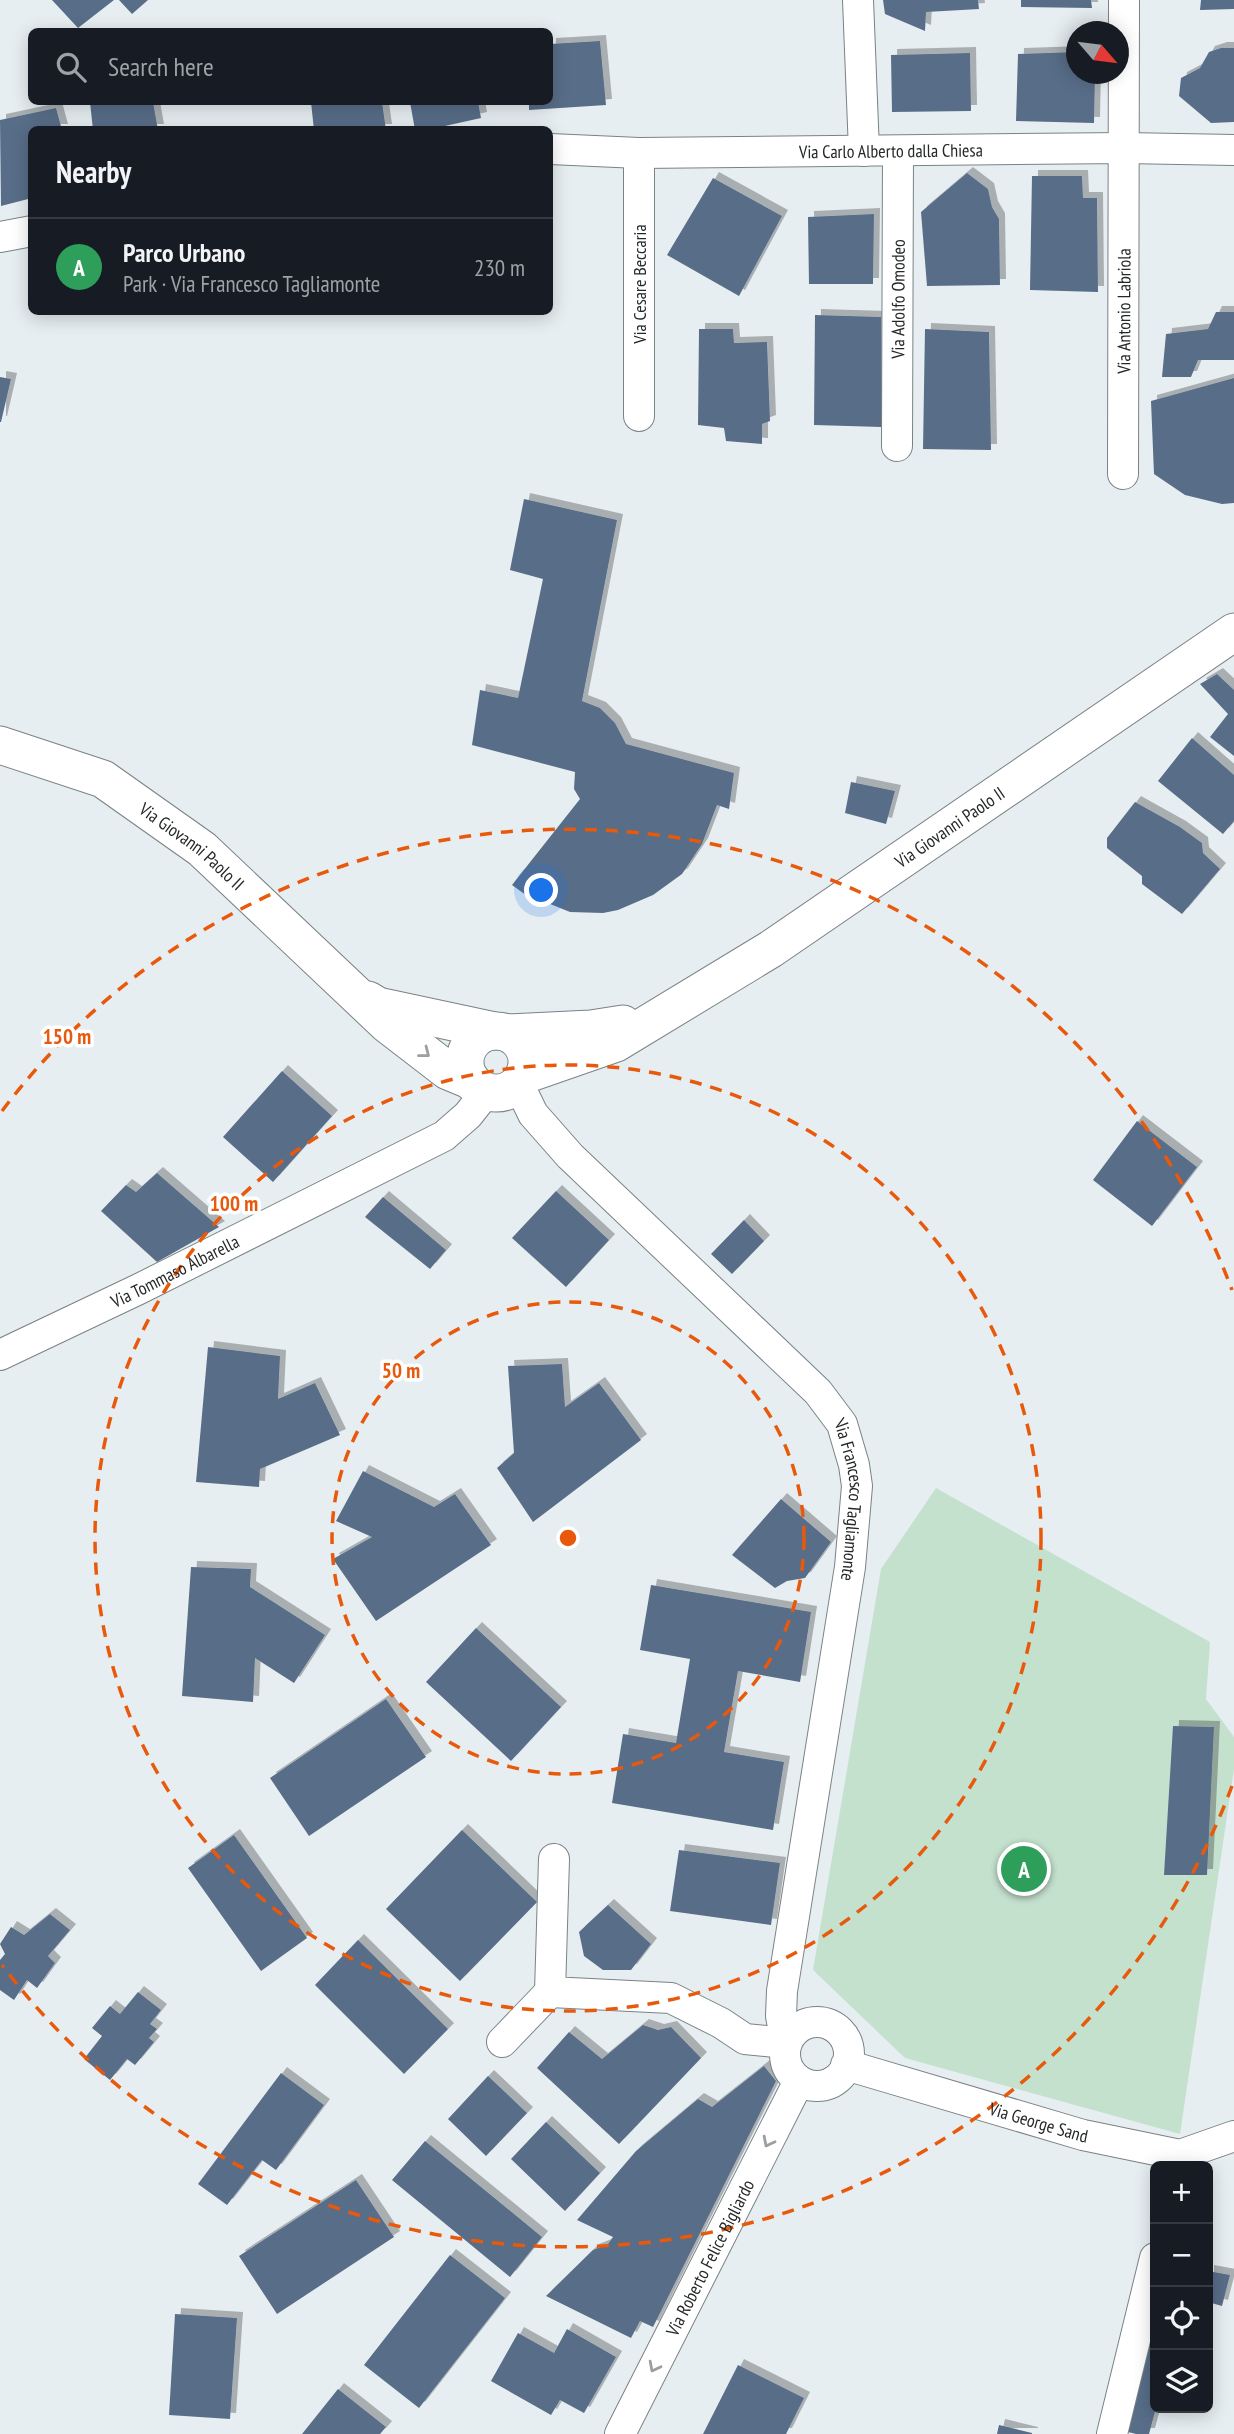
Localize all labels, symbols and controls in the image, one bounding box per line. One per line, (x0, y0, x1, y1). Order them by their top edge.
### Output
north arrow (1066, 21, 1129, 84)
search box (28, 28, 553, 105)
icon: search (52, 48, 90, 86)
text: Search here (108, 50, 214, 83)
street label: Via Carlo Alberto dalla Chiesa (798, 138, 983, 163)
text: Nearby (56, 152, 131, 191)
street label: Via Cesare Beccaria (628, 224, 651, 345)
text: Parco Urbano (123, 236, 245, 269)
street label: Via Adolfo Omodeo (886, 239, 909, 360)
street label: Via Antonio Labriola (1112, 248, 1135, 375)
text: A (73, 253, 85, 282)
text: 230 m (474, 253, 525, 282)
text: Park · Via Francesco Tagliamonte (123, 269, 380, 298)
street label: Via Giovanni Paolo II (889, 781, 1009, 873)
street label: Via Giovanni Paolo II (134, 796, 249, 895)
your location (524, 873, 558, 907)
text: 150 m (43, 1023, 91, 1050)
one-way arrow (417, 1045, 429, 1058)
text: 100 m (210, 1190, 258, 1217)
street label: Via Tommaso Albarella (106, 1229, 243, 1313)
text: 50 m (382, 1357, 420, 1384)
street label: Via Francesco Tagliamonte (829, 1412, 869, 1583)
centre of rings (556, 1526, 580, 1550)
pin: A (1001, 1843, 1047, 1895)
street label: Via George Sand (986, 2096, 1090, 2147)
one-way arrow (763, 2135, 776, 2147)
map controls (1150, 2161, 1213, 2413)
button: + (1150, 2161, 1213, 2224)
street label: Via Roberto Felice Bigliardo (660, 2175, 759, 2340)
button: − (1150, 2224, 1213, 2287)
button: locate (1150, 2287, 1213, 2350)
button: layers (1150, 2350, 1213, 2413)
one-way arrow (649, 2360, 663, 2372)

